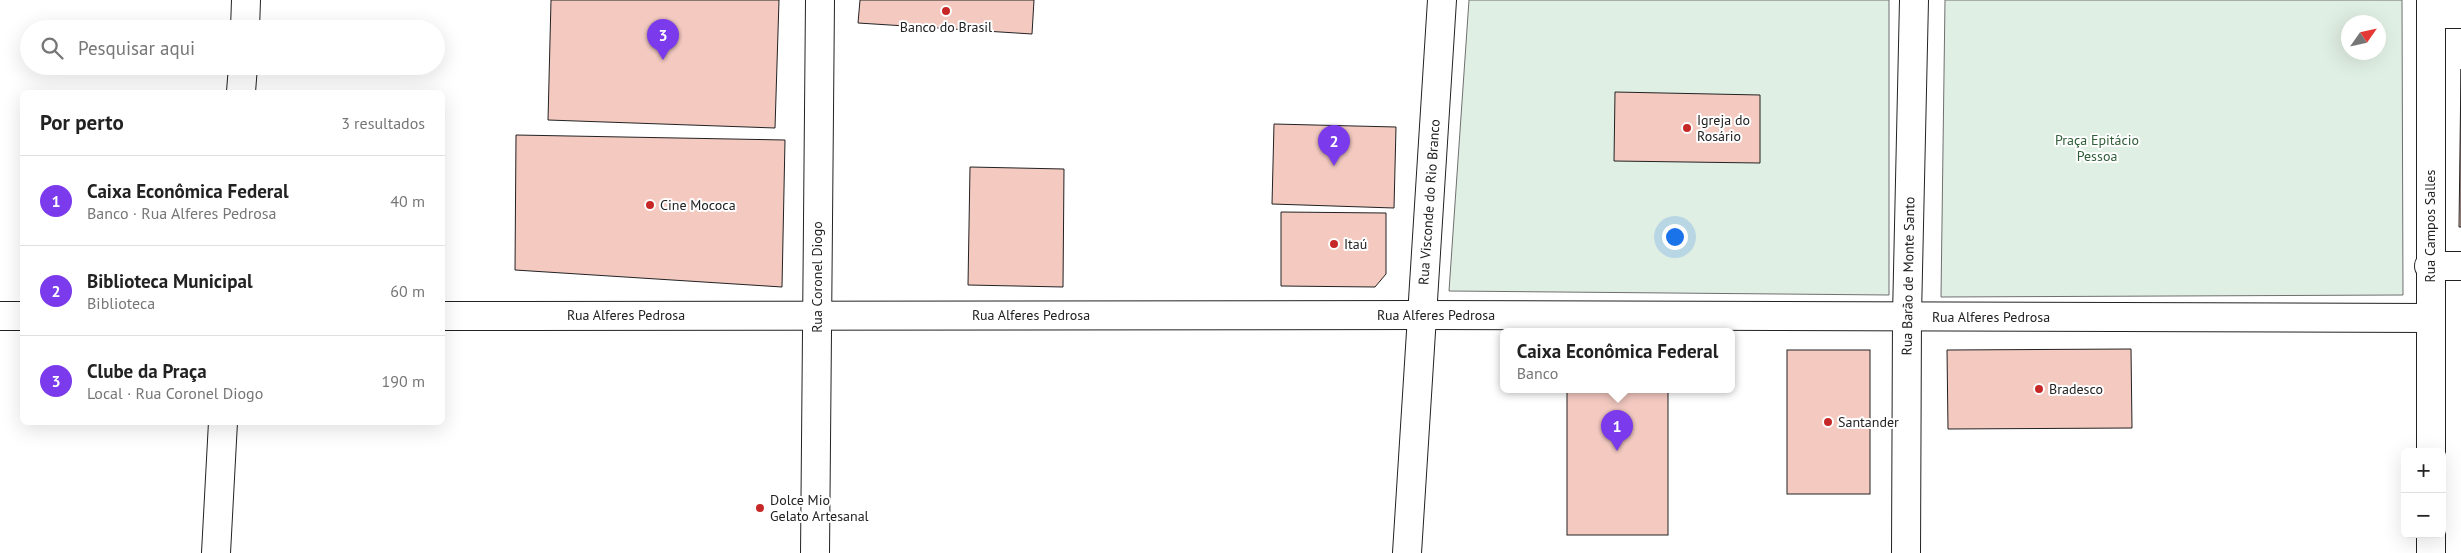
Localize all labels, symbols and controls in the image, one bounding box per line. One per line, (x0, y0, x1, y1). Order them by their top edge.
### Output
marker: Banco do Brasil (940, 5, 952, 17)
north arrow (2341, 15, 2386, 60)
place label: Banco do Brasil (900, 18, 992, 36)
pin: 3 (647, 19, 679, 60)
search box (20, 20, 445, 75)
icon: search (38, 34, 66, 62)
text: Pesquisar aqui (78, 36, 195, 60)
text: Por perto (40, 109, 124, 136)
place label: Igreja do Rosário (1697, 111, 1750, 145)
text: 3 resultados (341, 113, 425, 133)
street label: Rua Visconde do Rio Branco (1414, 118, 1444, 286)
marker: Igreja do Rosário (1681, 122, 1693, 134)
pin: 2 (1318, 125, 1350, 166)
park label: Praça Epitácio Pessoa (2055, 131, 2139, 165)
street label: Rua Campos Salles (2421, 170, 2439, 282)
text: Caixa Econômica Federal (87, 179, 288, 203)
text: 1 (51, 191, 61, 211)
text: 40 m (390, 191, 425, 211)
place label: Cine Mococa (660, 196, 736, 214)
street label: Rua Barão de Monte Santo (1898, 197, 1918, 355)
marker: Cine Mococa (644, 199, 656, 211)
text: Banco · Rua Alferes Pedrosa (87, 203, 276, 223)
street label: Rua Coronel Diogo (808, 221, 826, 333)
your location (1662, 224, 1688, 250)
place label: Itaú (1344, 235, 1367, 253)
marker: Itaú (1328, 238, 1340, 250)
text: Biblioteca Municipal (87, 269, 252, 293)
text: 2 (51, 281, 61, 301)
text: 60 m (390, 281, 425, 301)
text: Biblioteca (87, 293, 155, 313)
street label: Rua Alferes Pedrosa (567, 306, 685, 324)
street label: Rua Alferes Pedrosa (972, 306, 1090, 324)
street label: Rua Alferes Pedrosa (1377, 306, 1495, 324)
street label: Rua Alferes Pedrosa (1932, 308, 2050, 326)
popup (1500, 328, 1735, 393)
text: Caixa Econômica Federal (1517, 339, 1718, 363)
text: Clube da Praça (87, 359, 207, 383)
text: Banco (1517, 363, 1558, 383)
text: 3 (51, 371, 61, 391)
text: 190 m (382, 371, 425, 391)
place label: Bradesco (2049, 380, 2103, 398)
text: Local · Rua Coronel Diogo (87, 383, 263, 403)
marker: Bradesco (2033, 383, 2045, 395)
pin: 1 (1601, 410, 1633, 451)
place label: Santander (1838, 413, 1899, 431)
marker: Santander (1822, 416, 1834, 428)
map controls (2401, 448, 2446, 538)
button: + (2401, 448, 2446, 493)
place label: Dolce Mio Gelato Artesanal (770, 491, 869, 525)
button: − (2401, 493, 2446, 538)
marker: Dolce Mio Gelato Artesanal (754, 502, 766, 514)

